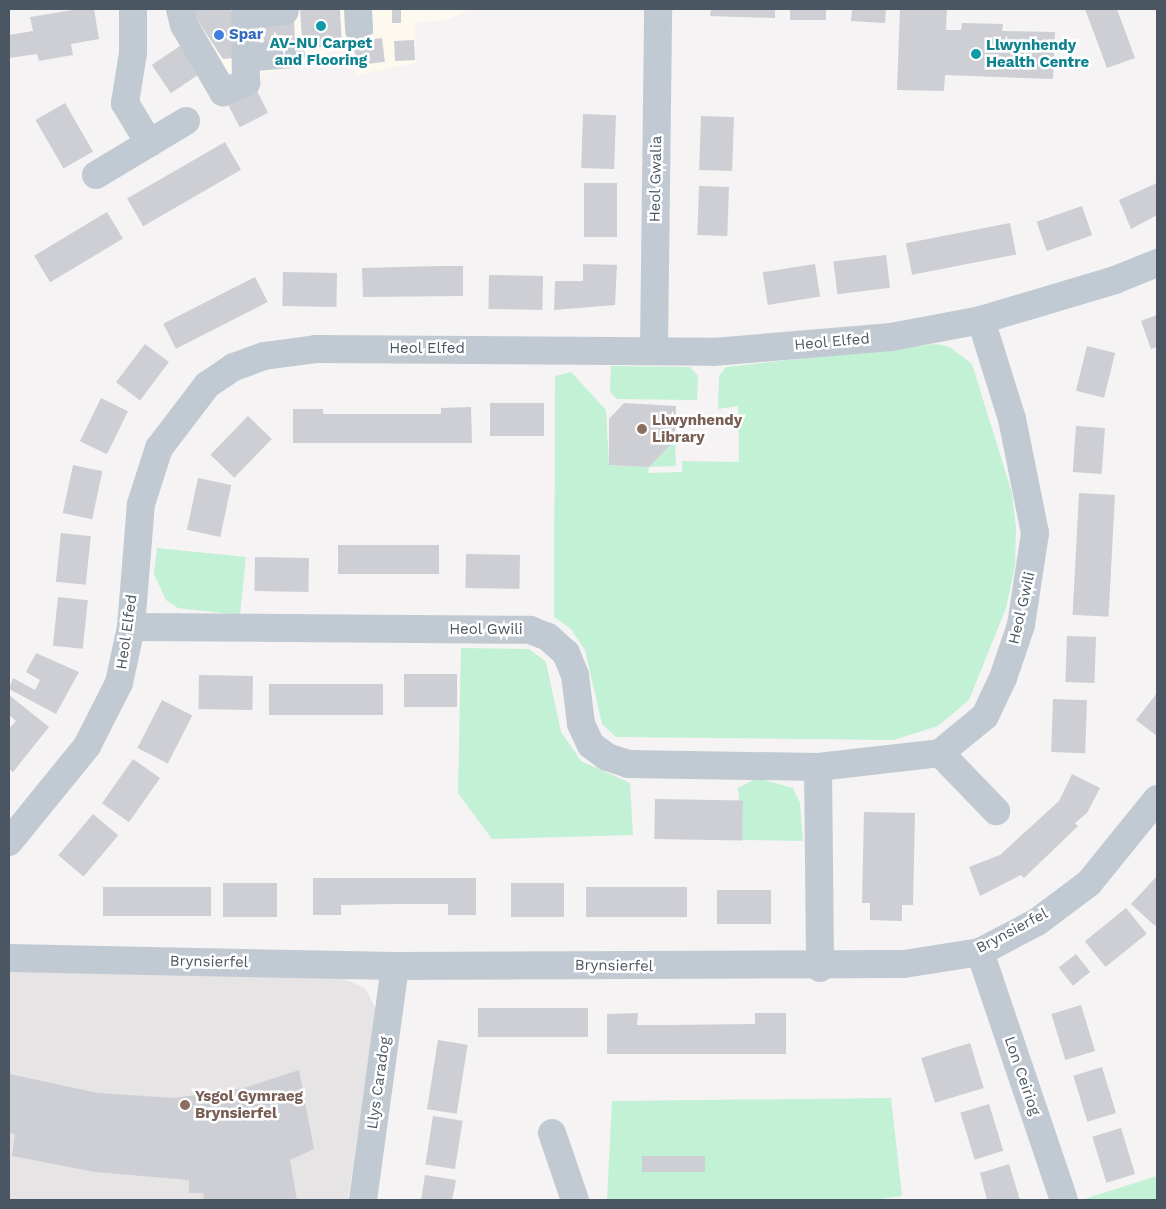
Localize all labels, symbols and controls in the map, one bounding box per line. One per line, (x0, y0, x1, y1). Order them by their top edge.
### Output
marker: AV-NU Carpet and Flooring (315, 20, 327, 32)
place label: Spar (229, 26, 263, 44)
marker: Spar (213, 29, 225, 41)
place label: AV-NU Carpet and Flooring (270, 34, 372, 69)
place label: Llwynhendy Health Centre (986, 36, 1089, 71)
marker: Llwynhendy Health Centre (970, 48, 982, 60)
street label: Heol Gwalia (646, 135, 666, 223)
street label: Heol Elfed (793, 330, 871, 354)
street label: Heol Elfed (389, 340, 465, 358)
place label: Llwynhendy Library (652, 411, 742, 446)
marker: Llwynhendy Library (636, 423, 648, 435)
street label: Heol Gwili (1005, 570, 1039, 646)
street label: Heol Elfed (113, 593, 141, 671)
street label: Heol Gwili (449, 621, 523, 639)
street label: Brynsierfel (973, 905, 1051, 957)
street label: Brynsierfel (170, 952, 248, 972)
street label: Brynsierfel (575, 956, 653, 976)
street label: Lon Ceiriog (1000, 1034, 1044, 1118)
street label: Llys Caradog (364, 1036, 394, 1130)
place label: Ysgol Gymraeg Brynsierfel (195, 1087, 303, 1122)
marker: Ysgol Gymraeg Brynsierfel (179, 1099, 191, 1111)

